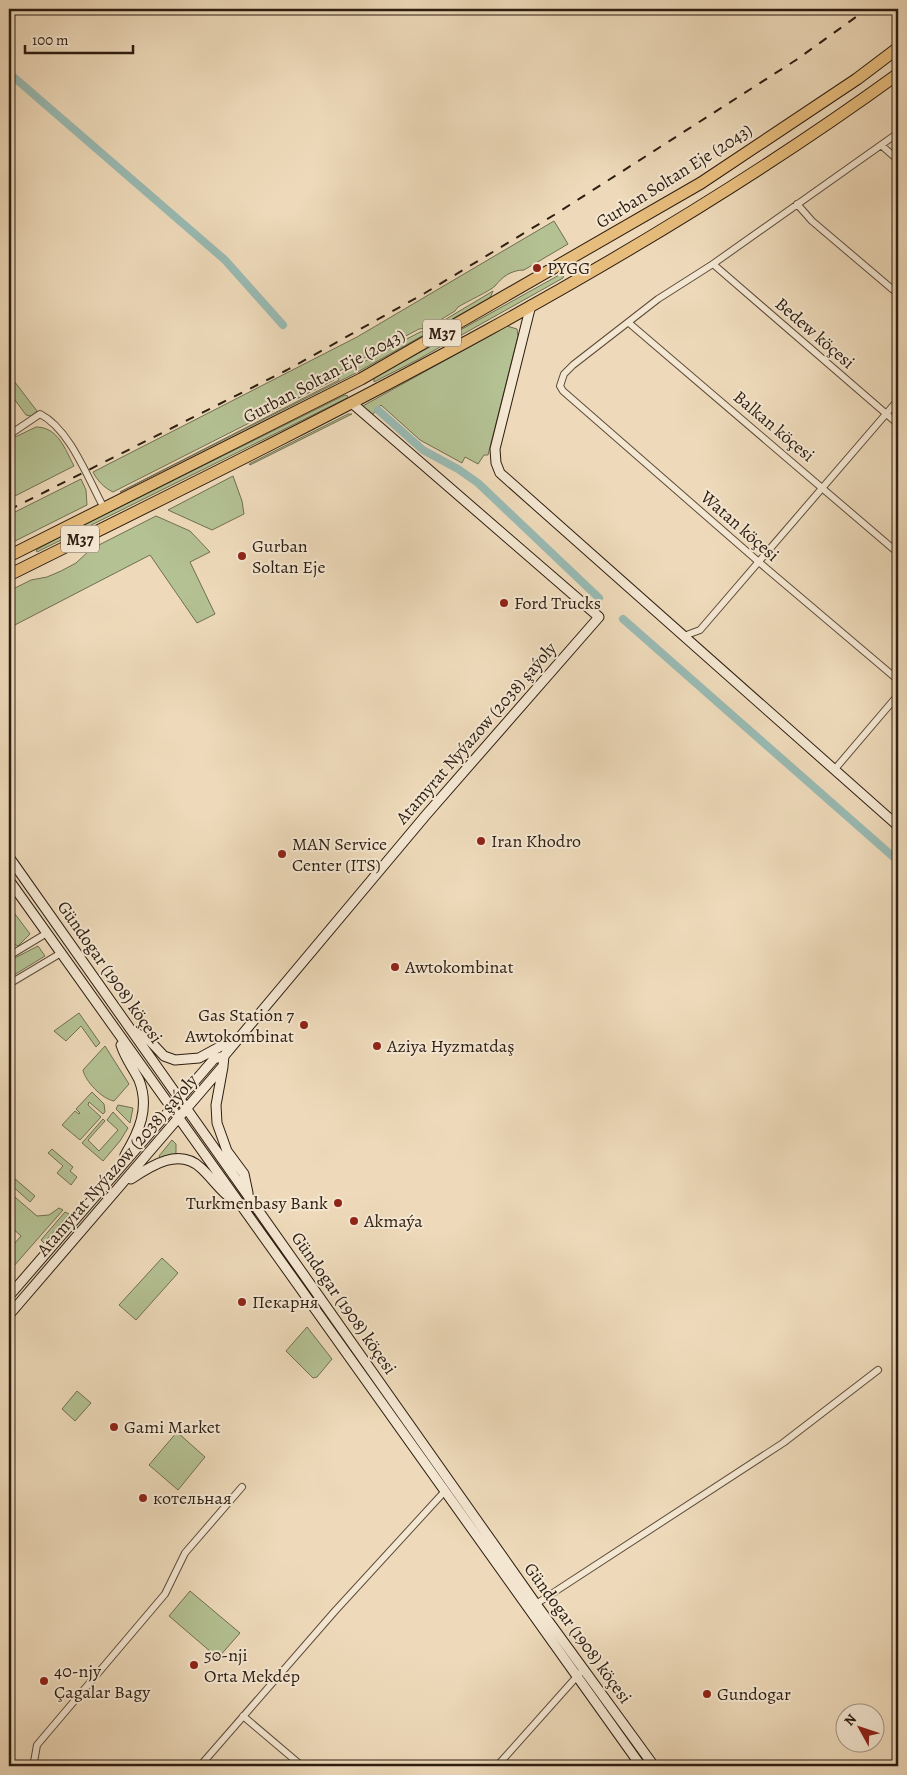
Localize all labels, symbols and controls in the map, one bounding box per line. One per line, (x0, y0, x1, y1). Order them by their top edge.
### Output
scale bar (25, 22, 132, 54)
text: 100 m (32, 30, 69, 50)
street label: Gurban Soltan Eje (2043) (591, 118, 757, 234)
place label: PYGG (547, 256, 590, 280)
marker: PYGG (531, 262, 543, 274)
street label: Bedew köçesi (770, 292, 860, 374)
road number: M37 (423, 319, 461, 346)
street label: Gurban Soltan Eje (2043) (239, 323, 409, 429)
street label: Balkan köçesi (728, 385, 820, 467)
street label: Watan köçesi (695, 485, 784, 567)
road number: M37 (61, 526, 99, 552)
place label: Gurban Soltan Eje (252, 534, 326, 579)
marker: Gurban Soltan Eje (236, 550, 248, 562)
place label: Ford Trucks (514, 591, 601, 615)
marker: Ford Trucks (498, 597, 510, 609)
street label: Atamyrat Nyýazow (2038) şaýoly (389, 636, 562, 830)
place label: Iran Khodro (491, 829, 581, 853)
place label: MAN Service Center (ITS) (292, 832, 387, 877)
marker: Iran Khodro (475, 835, 487, 847)
marker: MAN Service Center (ITS) (276, 848, 288, 860)
street label: Gündogar (1908) köçesi (52, 896, 168, 1048)
place label: Awtokombinat (404, 955, 514, 979)
marker: Awtokombinat (389, 961, 401, 973)
place label: Gas Station 7 Awtokombinat (184, 1003, 294, 1048)
marker: Gas Station 7 Awtokombinat (298, 1019, 310, 1031)
place label: Aziya Hyzmatdaş (386, 1034, 515, 1058)
marker: Aziya Hyzmatdaş (371, 1040, 383, 1052)
street label: Atamyrat Nyýazow (2038) şaýoly (30, 1068, 203, 1262)
place label: Turkmenbasy Bank (186, 1191, 328, 1215)
marker: Turkmenbasy Bank (332, 1197, 344, 1209)
place label: Аkmaýa (363, 1209, 423, 1233)
marker: Аkmaýa (348, 1215, 360, 1227)
street label: Gündogar (1908) köçesi (286, 1227, 402, 1379)
place label: Пекарня (252, 1290, 319, 1314)
marker: Пекарня (236, 1296, 248, 1308)
place label: Gami Market (124, 1415, 221, 1439)
marker: Gami Market (108, 1421, 120, 1433)
place label: котельная (153, 1486, 232, 1510)
marker: котельная (137, 1492, 149, 1504)
street label: Gündogar (1908) köçesi (519, 1558, 637, 1708)
place label: 50-nji Orta Mekdep (204, 1643, 300, 1688)
place label: 40-njy Çagalar Bagy (54, 1659, 151, 1704)
marker: 50-nji Orta Mekdep (188, 1659, 200, 1671)
marker: 40-njy Çagalar Bagy (38, 1675, 50, 1687)
place label: Gundogar (717, 1682, 791, 1706)
marker: Gundogar (701, 1688, 713, 1700)
north arrow (834, 1702, 884, 1752)
text: N (840, 1710, 861, 1730)

